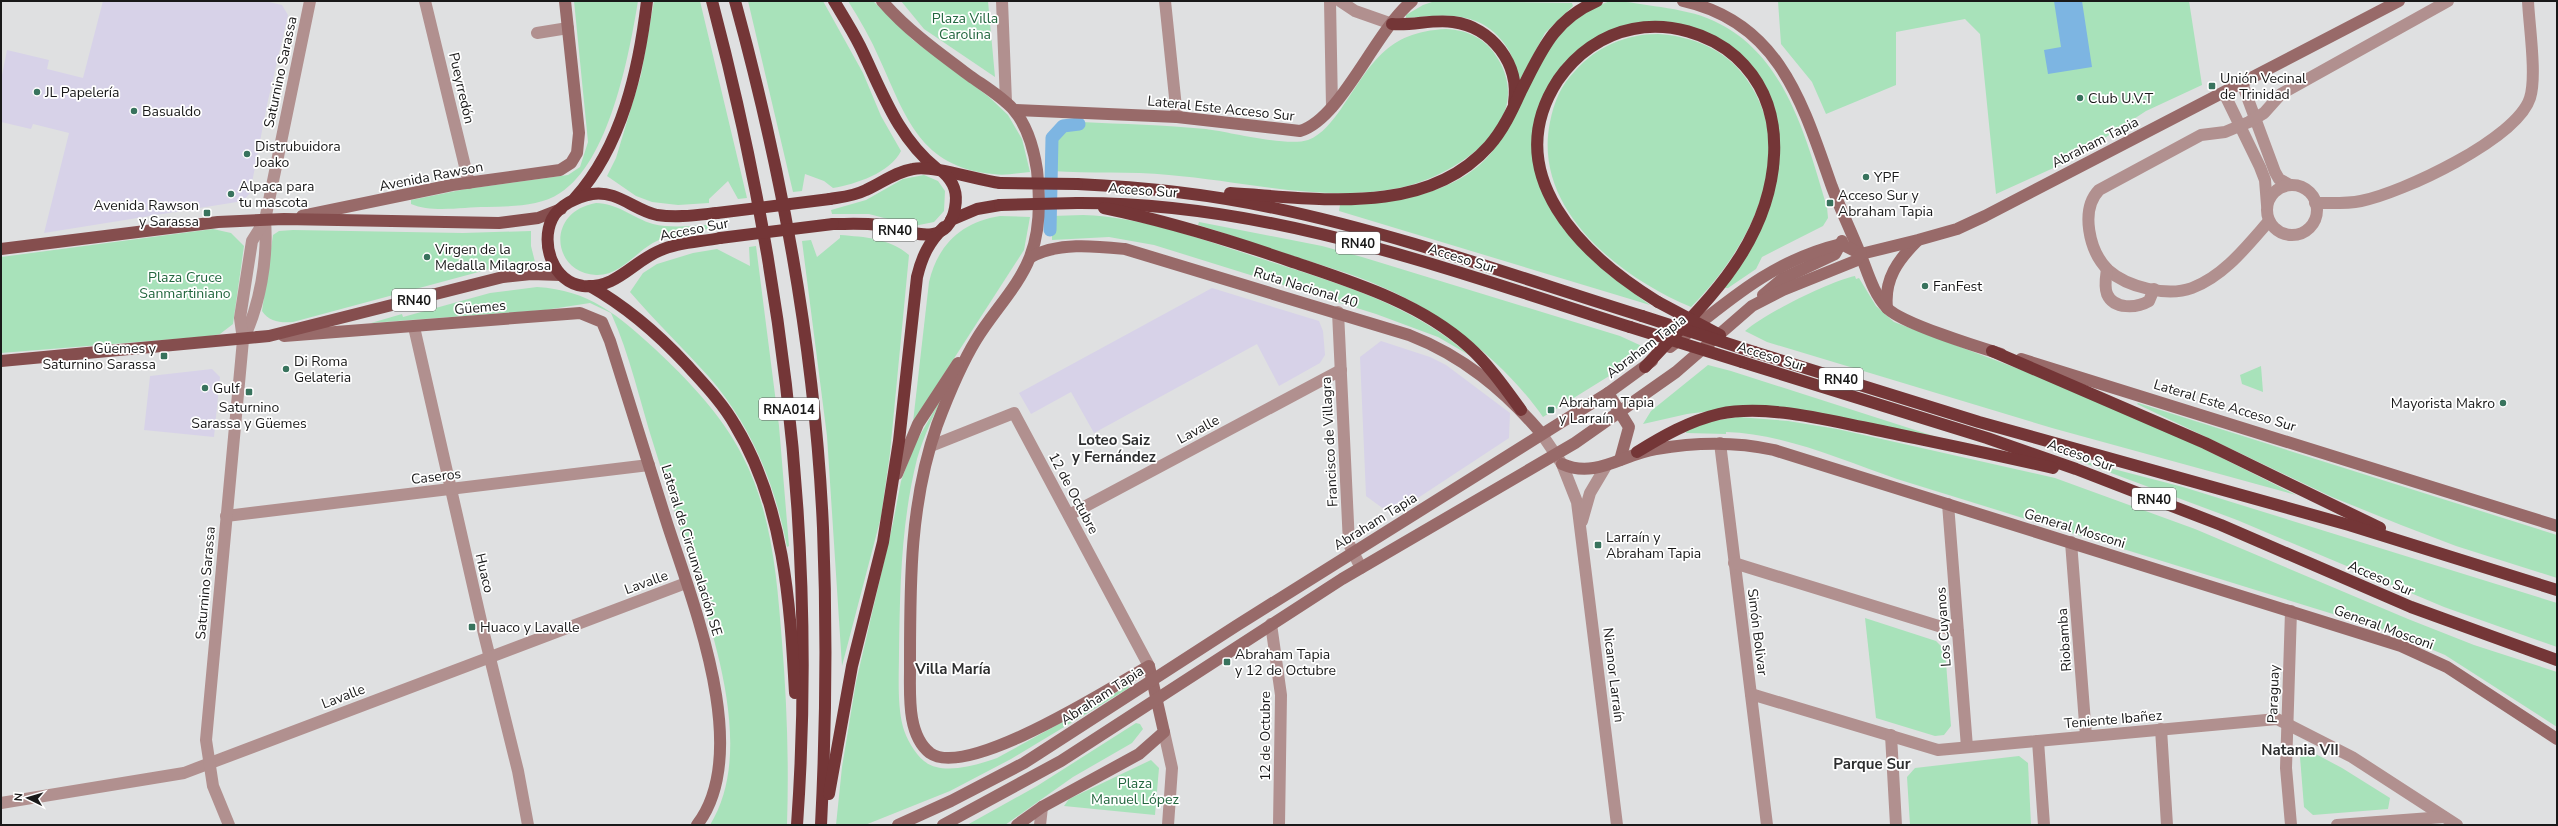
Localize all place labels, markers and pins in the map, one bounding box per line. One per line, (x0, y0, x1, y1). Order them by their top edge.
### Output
place label: Unión Vecinal de Trinidad (2220, 69, 2307, 104)
marker: Unión Vecinal de Trinidad (2207, 81, 2217, 91)
place label: JL Papelería (44, 83, 120, 102)
marker: JL Papelería (32, 87, 42, 97)
place label: Club U.V.T (2088, 89, 2154, 108)
marker: Club U.V.T (2075, 93, 2085, 103)
place label: Basualdo (142, 102, 201, 121)
marker: Basualdo (129, 106, 139, 116)
place label: Distrubuidora Joako (254, 137, 341, 172)
marker: Distrubuidora Joako (242, 149, 252, 159)
place label: YPF (1873, 168, 1899, 187)
marker: YPF (1861, 172, 1871, 182)
place label: Alpaca para tu mascota (239, 177, 314, 212)
place label: Acceso Sur y Abraham Tapia (1838, 186, 1933, 221)
marker: Alpaca para tu mascota (226, 189, 236, 199)
place label: Avenida Rawson y Sarassa (93, 196, 199, 231)
marker: Acceso Sur y Abraham Tapia (1825, 198, 1835, 208)
marker: Avenida Rawson y Sarassa (202, 208, 212, 218)
place label: Virgen de la Medalla Milagrosa (434, 240, 551, 275)
marker: Virgen de la Medalla Milagrosa (422, 252, 432, 262)
place label: FanFest (1933, 277, 1982, 296)
marker: FanFest (1920, 281, 1930, 291)
place label: Güemes y Saturnino Sarassa (42, 339, 157, 374)
marker: Güemes y Saturnino Sarassa (159, 351, 169, 361)
place label: Di Roma Gelateria (294, 352, 351, 387)
marker: Di Roma Gelateria (281, 364, 291, 374)
place label: Gulf (213, 379, 240, 398)
marker: Gulf (200, 383, 210, 393)
marker: Saturnino Sarassa y Güemes (244, 387, 254, 397)
place label: Abraham Tapia y Larraín (1559, 393, 1654, 428)
place label: Mayorista Makro (2391, 394, 2495, 413)
place label: Saturnino Sarassa y Güemes (191, 398, 307, 433)
marker: Mayorista Makro (2498, 398, 2508, 408)
marker: Abraham Tapia y Larraín (1546, 405, 1556, 415)
place label: Larraín y Abraham Tapia (1606, 528, 1701, 563)
marker: Larraín y Abraham Tapia (1593, 540, 1603, 550)
place label: Huaco y Lavalle (480, 618, 580, 637)
marker: Huaco y Lavalle (467, 622, 477, 632)
place label: Abraham Tapia y 12 de Octubre (1235, 645, 1336, 680)
marker: Abraham Tapia y 12 de Octubre (1222, 657, 1232, 667)

